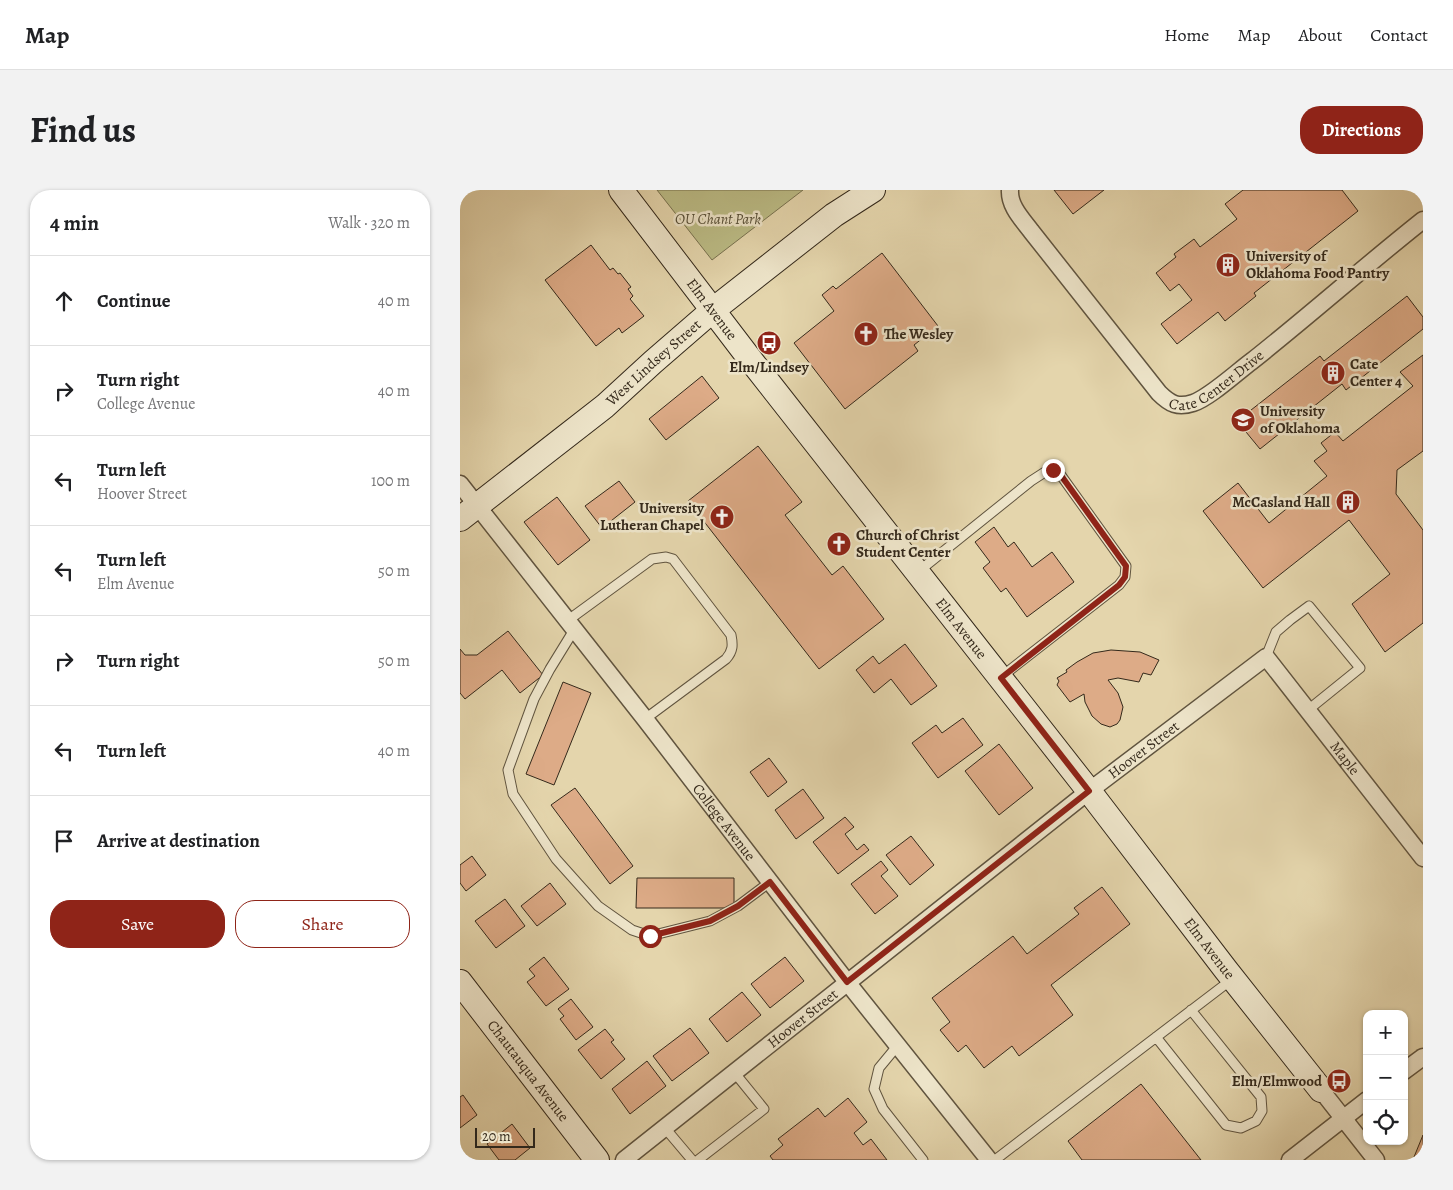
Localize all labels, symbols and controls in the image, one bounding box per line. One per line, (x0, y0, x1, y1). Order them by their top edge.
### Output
text: Map (25, 19, 69, 51)
text: Home (1164, 23, 1209, 47)
text: Map (1237, 23, 1270, 47)
text: About (1298, 23, 1342, 47)
text: Contact (1370, 23, 1428, 47)
text: Find us (30, 106, 136, 154)
button: Directions (1300, 106, 1423, 154)
text: 4 min (50, 209, 99, 237)
park label: OU Chant Park (675, 209, 761, 229)
text: Walk · 320 m (328, 212, 410, 234)
place label: University of Oklahoma Food Pantry (1246, 246, 1390, 283)
building icon: University of Oklahoma Food Pantry (1215, 252, 1241, 278)
street label: Elm Avenue (682, 274, 742, 344)
icon: ahead (50, 287, 78, 315)
text: Continue (97, 288, 171, 314)
text: 40 m (378, 290, 410, 312)
street label: West Lindsey Street (601, 315, 705, 411)
church icon: The Wesley (853, 321, 879, 347)
place label: The Wesley (884, 324, 954, 344)
bus stop icon: Elm/Lindsey (756, 330, 782, 356)
street label: Cate Center Drive (1166, 345, 1268, 415)
place label: Cate Center 4 (1350, 354, 1402, 391)
place label: Elm/Lindsey (729, 357, 810, 377)
building icon: Cate Center 4 (1320, 360, 1346, 386)
text: Turn right (97, 367, 179, 393)
icon: right (50, 377, 78, 405)
text: 40 m (378, 380, 410, 402)
text: College Avenue (97, 393, 195, 415)
place label: University of Oklahoma (1260, 401, 1341, 438)
school or university icon: University of Oklahoma (1230, 407, 1256, 433)
text: Turn left (97, 457, 166, 483)
route end (1042, 459, 1065, 482)
icon: left (50, 467, 78, 495)
text: 100 m (371, 470, 410, 492)
text: Hoover Street (97, 483, 187, 505)
building icon: McCasland Hall (1335, 489, 1361, 515)
place label: McCasland Hall (1232, 492, 1330, 512)
place label: University Lutheran Chapel (600, 498, 705, 535)
church icon: University Lutheran Chapel (709, 504, 735, 530)
place label: Church of Christ Student Center (856, 525, 959, 562)
church icon: Church of Christ Student Center (826, 531, 852, 557)
text: Turn left (97, 547, 166, 573)
icon: left (50, 557, 78, 585)
text: 50 m (378, 560, 410, 582)
text: Elm Avenue (97, 573, 175, 595)
street label: Elm Avenue (931, 594, 992, 663)
icon: right (50, 647, 78, 675)
text: Turn right (97, 648, 179, 674)
text: 50 m (378, 650, 410, 672)
street label: Hoover Street (1104, 716, 1183, 783)
icon: left (50, 737, 78, 765)
street label: Maple (1325, 737, 1365, 779)
text: Turn left (97, 738, 166, 764)
text: 40 m (378, 740, 410, 762)
street label: College Avenue (688, 779, 760, 865)
icon: arrive (50, 827, 78, 855)
text: Arrive at destination (97, 828, 260, 854)
button: Save (50, 900, 225, 948)
button: Share (235, 900, 410, 948)
street label: Elm Avenue (1179, 913, 1240, 984)
route start (639, 925, 662, 948)
street label: Hoover Street (763, 984, 842, 1052)
map controls (1363, 1010, 1408, 1145)
button: + (1363, 1010, 1408, 1055)
street label: Chautauqua Avenue (483, 1016, 574, 1126)
button: − (1363, 1055, 1408, 1100)
bus stop icon: Elm/Elmwood (1326, 1068, 1352, 1094)
place label: Elm/Elmwood (1232, 1071, 1323, 1091)
button: locate (1363, 1100, 1408, 1145)
scale bar (475, 1125, 535, 1148)
text: 20 m (482, 1127, 511, 1146)

